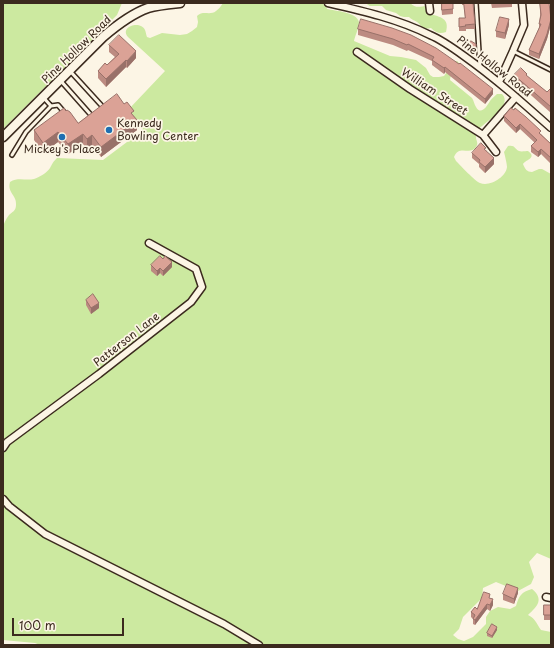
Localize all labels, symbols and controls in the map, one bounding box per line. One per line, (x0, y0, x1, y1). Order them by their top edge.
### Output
street label: Pine Hollow Road (40, 13, 114, 87)
street label: Pine Hollow Road (454, 34, 534, 100)
street label: William Street (398, 66, 470, 118)
place label: Kennedy Bowling Center (117, 117, 198, 143)
marker: Kennedy Bowling Center (104, 125, 114, 135)
marker: Mickey's Place (57, 132, 67, 142)
place label: Mickey's Place (24, 143, 100, 157)
street label: Patterson Lane (91, 310, 163, 370)
scale bar (14, 610, 126, 636)
text: 100 m (19, 616, 56, 634)

